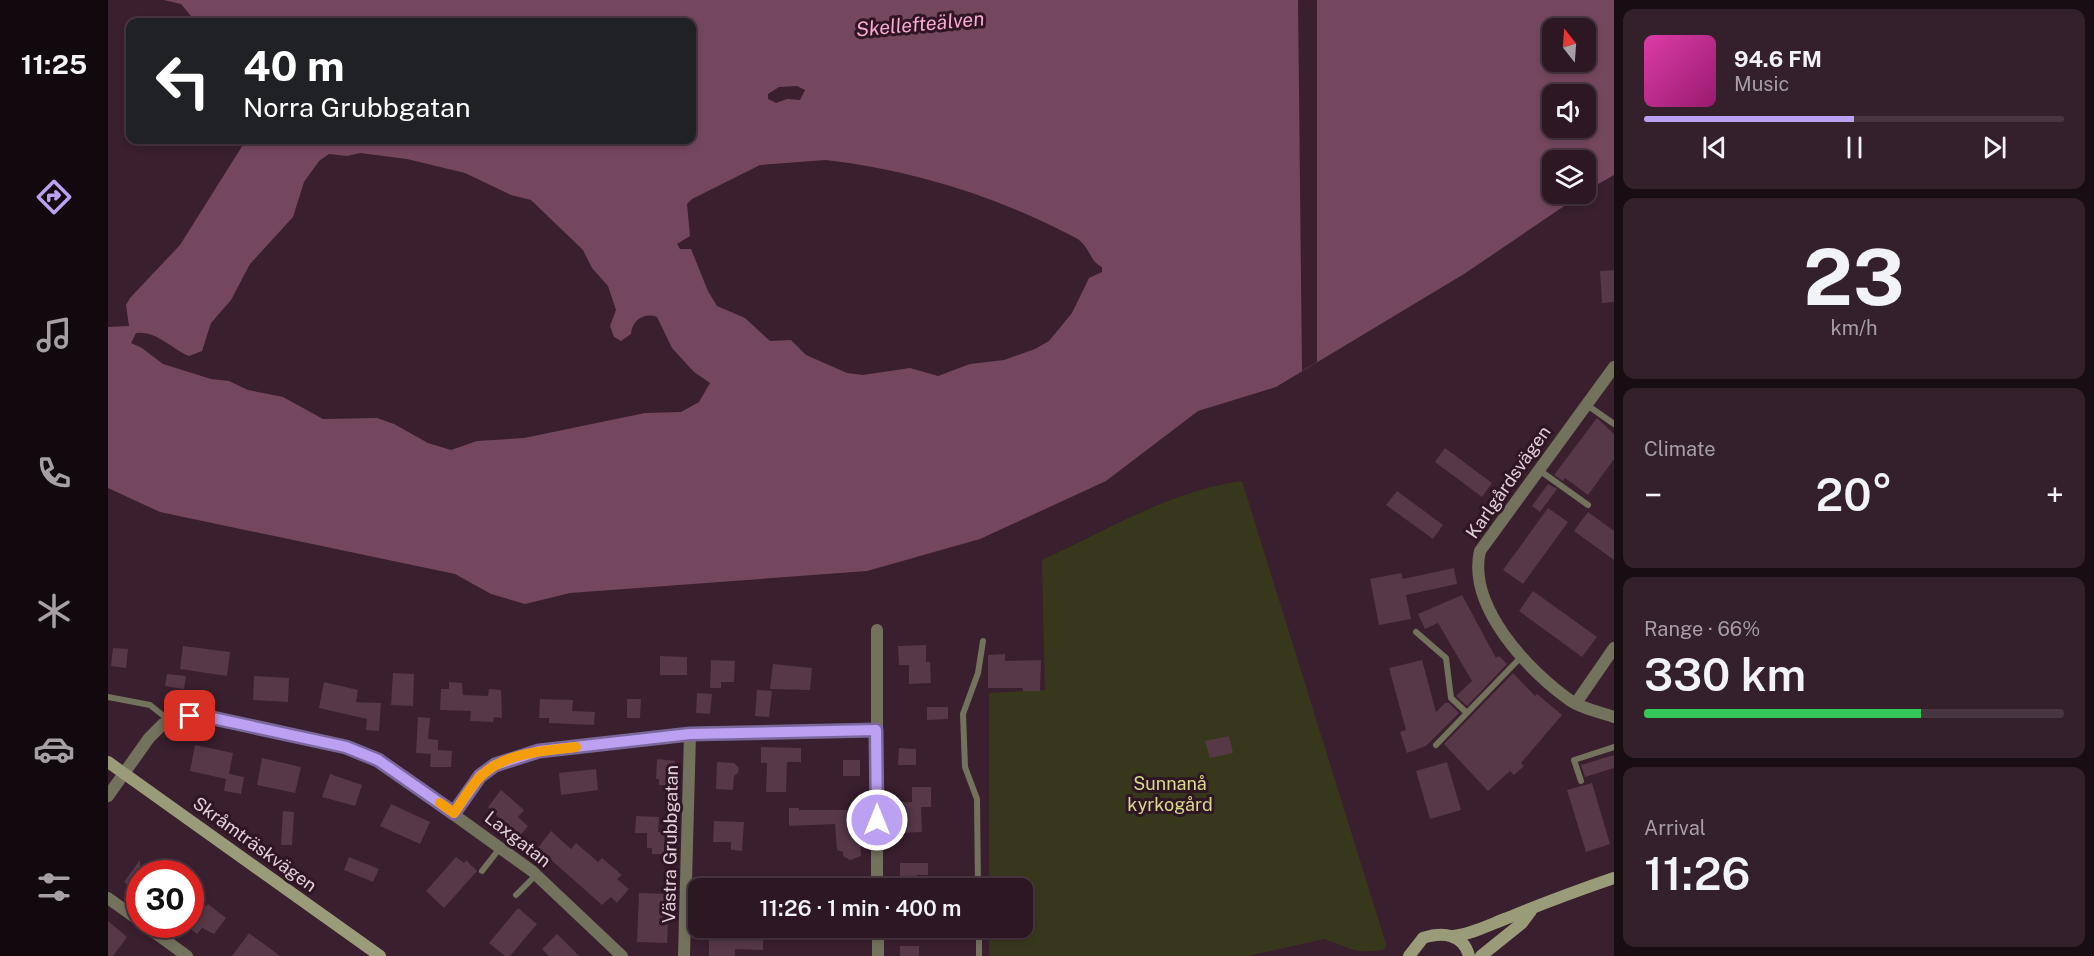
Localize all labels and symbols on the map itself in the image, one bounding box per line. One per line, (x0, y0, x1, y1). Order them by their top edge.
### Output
water label: Skellefteälven (855, 6, 985, 42)
north arrow (1542, 18, 1596, 72)
street label: Karlgårdsvägen (1461, 422, 1555, 542)
pin (164, 690, 215, 741)
street label: Västra Grubbgatan (658, 765, 682, 923)
park label: Sunnanå kyrkogård (1127, 773, 1213, 815)
position arrow (845, 788, 909, 852)
street label: Skråmträskvägen (189, 792, 321, 896)
street label: Laxgatan (481, 807, 555, 871)
speed limit sign: 30 (126, 860, 204, 938)

